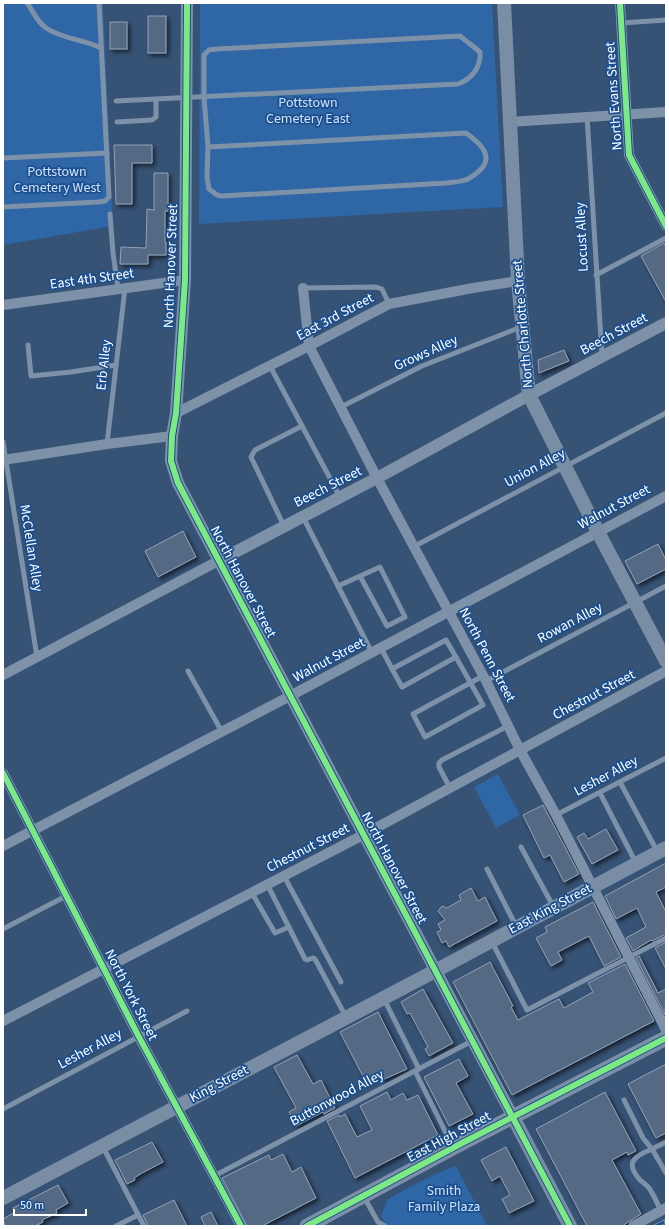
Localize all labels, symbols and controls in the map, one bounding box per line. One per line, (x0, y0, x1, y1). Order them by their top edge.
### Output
street label: North Evans Street (600, 41, 628, 151)
park label: Pottstown Cemetery East (266, 93, 350, 129)
park label: Pottstown Cemetery West (13, 162, 101, 198)
street label: Locust Alley (570, 201, 594, 272)
street label: North Hanover Street (159, 203, 183, 328)
street label: North Charlotte Street (507, 259, 539, 389)
street label: East 4th Street (49, 263, 136, 295)
street label: East 3rd Street (293, 288, 377, 346)
street label: Beech Street (577, 308, 652, 360)
street label: Grows Alley (391, 330, 462, 376)
street label: Erb Alley (91, 338, 117, 391)
street label: Union Alley (501, 443, 569, 492)
street label: Beech Street (290, 461, 366, 513)
street label: Walnut Street (574, 479, 654, 534)
street label: McClellan Alley (14, 503, 48, 593)
street label: North Hanover Street (205, 522, 281, 642)
street label: Rowan Alley (534, 597, 606, 649)
street label: North Penn Street (454, 604, 520, 706)
street label: Walnut Street (289, 632, 369, 687)
street label: Chestnut Street (549, 665, 639, 725)
street label: Lesher Alley (570, 751, 642, 801)
street label: North Hanover Street (356, 808, 432, 928)
street label: Chestnut Street (263, 818, 353, 878)
street label: East King Street (505, 879, 595, 939)
street label: North York Street (99, 946, 163, 1044)
street label: Lesher Alley (54, 1024, 126, 1074)
street label: King Street (186, 1060, 252, 1108)
street label: Buttonwood Alley (286, 1065, 388, 1131)
street label: East High Street (403, 1106, 495, 1168)
park label: Smith Family Plaza (408, 1181, 480, 1217)
scale bar (14, 1191, 86, 1217)
text: 50 m (20, 1197, 44, 1214)

